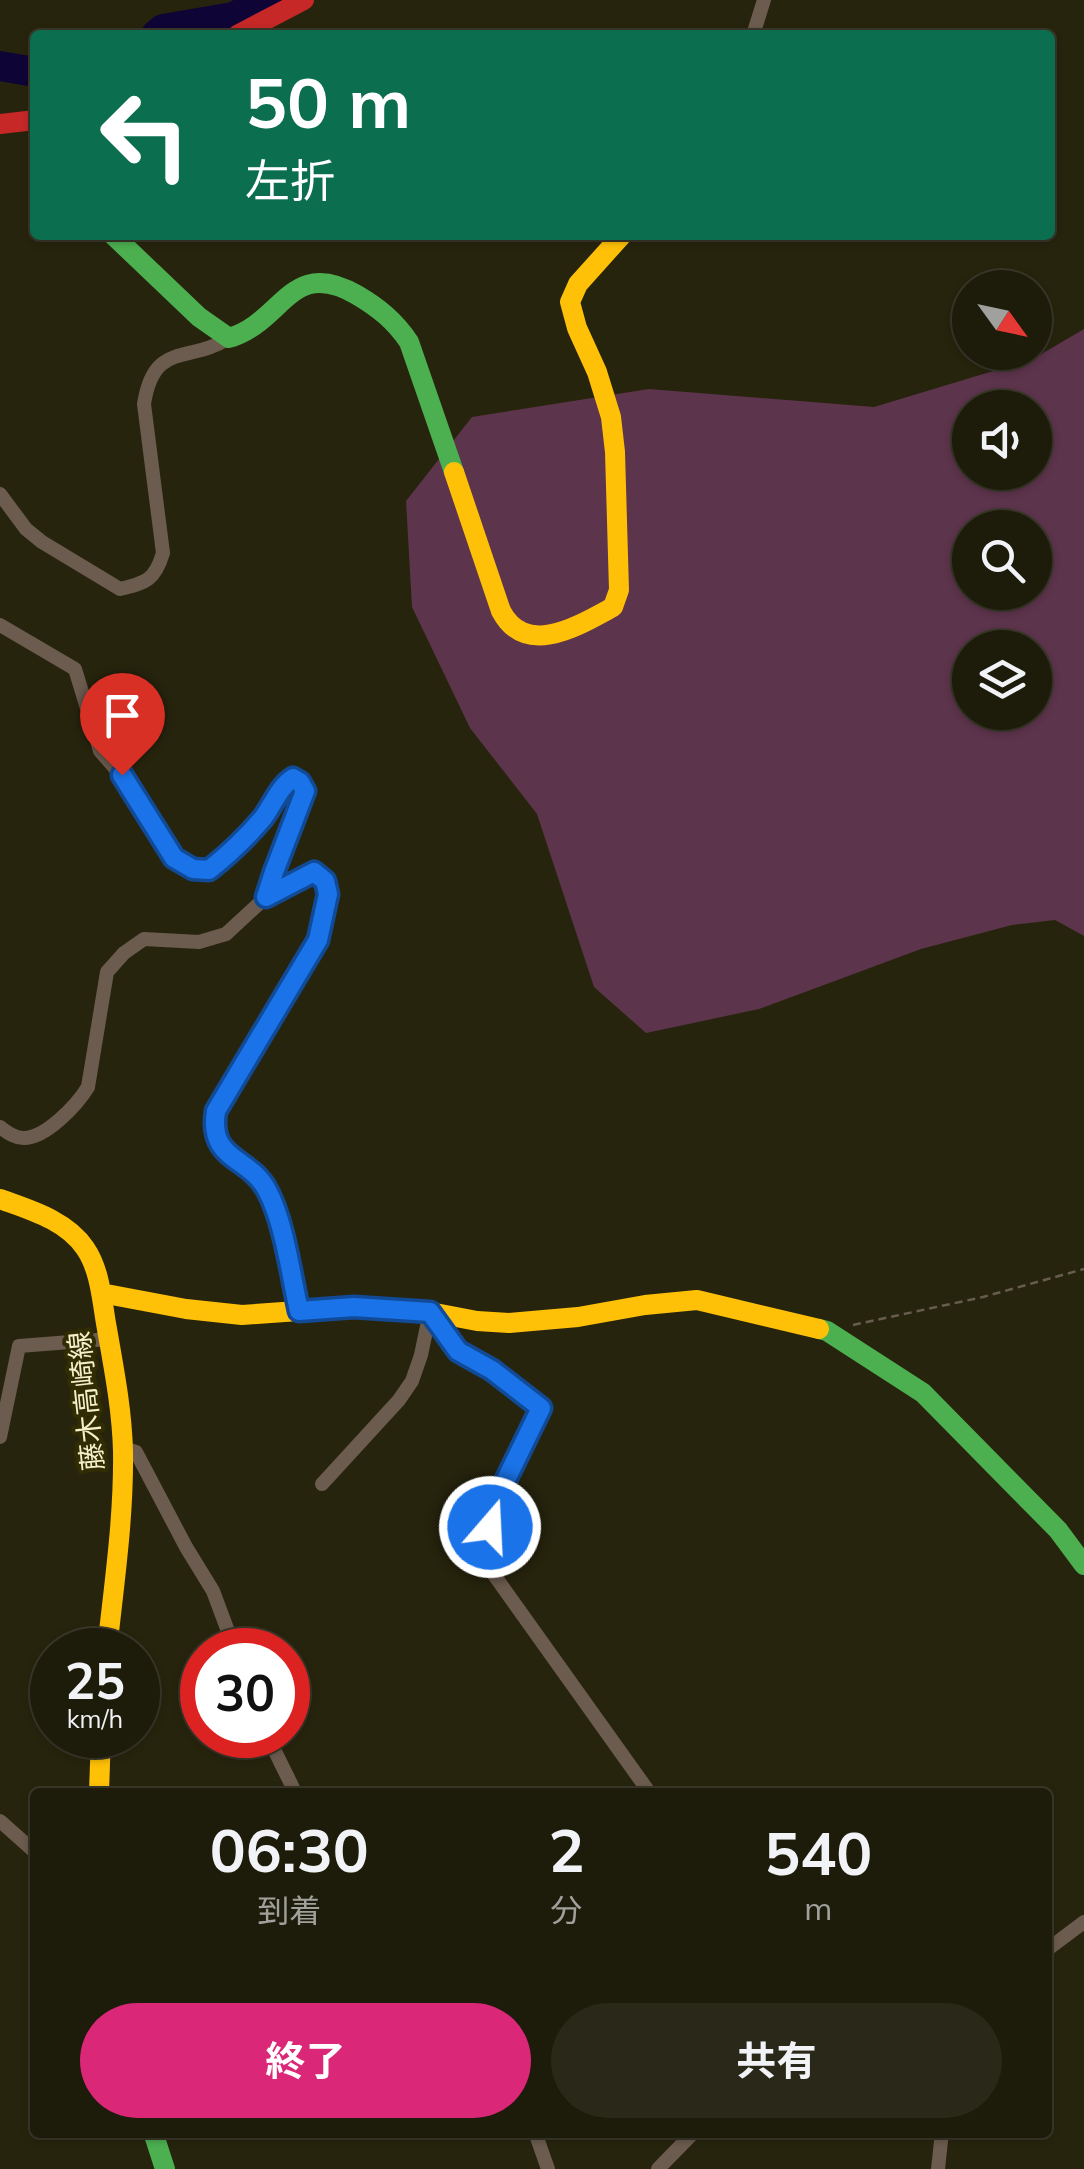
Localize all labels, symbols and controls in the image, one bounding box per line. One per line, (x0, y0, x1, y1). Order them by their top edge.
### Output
text: 50 m (245, 58, 411, 146)
icon: left (80, 70, 210, 200)
text: 左折 (245, 152, 335, 208)
north arrow (952, 270, 1052, 370)
map controls (952, 270, 1052, 730)
button: sound (952, 390, 1052, 490)
button: search (952, 510, 1052, 610)
button: layers (952, 630, 1052, 730)
pin (80, 673, 165, 776)
icon: arrive (95, 688, 150, 743)
street label: 藤木高崎線 (61, 1330, 110, 1473)
position arrow (438, 1475, 542, 1579)
speed limit sign: 30 (180, 1628, 310, 1758)
text: 25 (65, 1649, 125, 1712)
text: km/h (67, 1703, 123, 1734)
text: 06:30 (210, 1812, 369, 1887)
text: 2 (548, 1812, 584, 1887)
text: 540 (764, 1815, 872, 1890)
text: m (804, 1888, 832, 1928)
text: 到着 (257, 1890, 321, 1930)
text: 分 (550, 1890, 582, 1930)
button: 終了 (80, 2003, 531, 2118)
button: 共有 (551, 2003, 1002, 2118)

